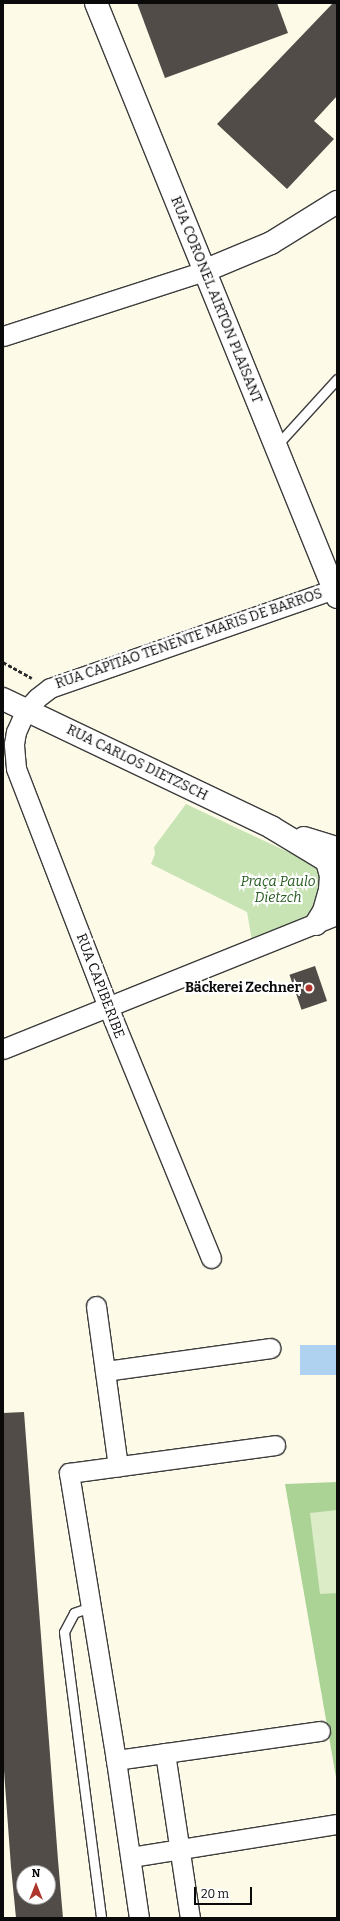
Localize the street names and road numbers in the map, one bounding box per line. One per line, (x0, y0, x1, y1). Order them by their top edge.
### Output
street label: RUA CORONEL AIRTON PLAISANT (167, 194, 265, 406)
street label: RUA CAPITÃO TENENTE MARIS DE BARROS (53, 585, 325, 693)
street label: RUA CARLOS DIETZSCH (64, 721, 210, 805)
street label: RUA CAPIBERIBE (72, 931, 128, 1041)

